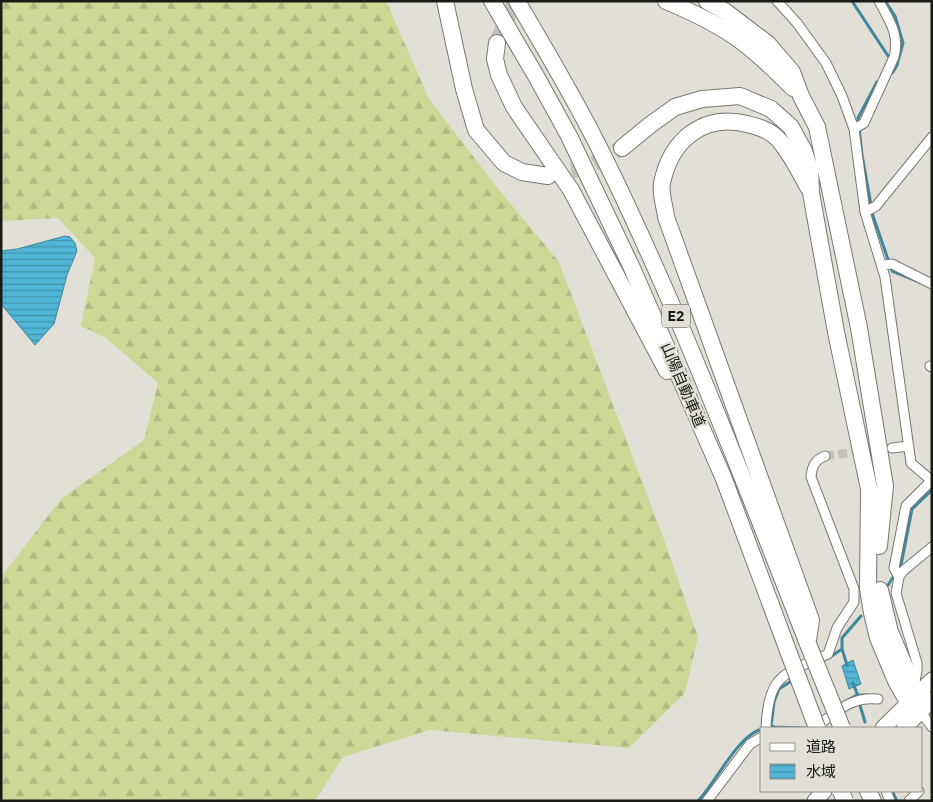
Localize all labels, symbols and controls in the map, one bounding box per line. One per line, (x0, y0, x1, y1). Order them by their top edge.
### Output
road number: E2 (662, 304, 690, 328)
street label: 山陽自動車道 (657, 340, 710, 430)
legend (760, 727, 923, 792)
text: 道路 (806, 737, 836, 756)
text: 水域 (806, 762, 836, 781)

